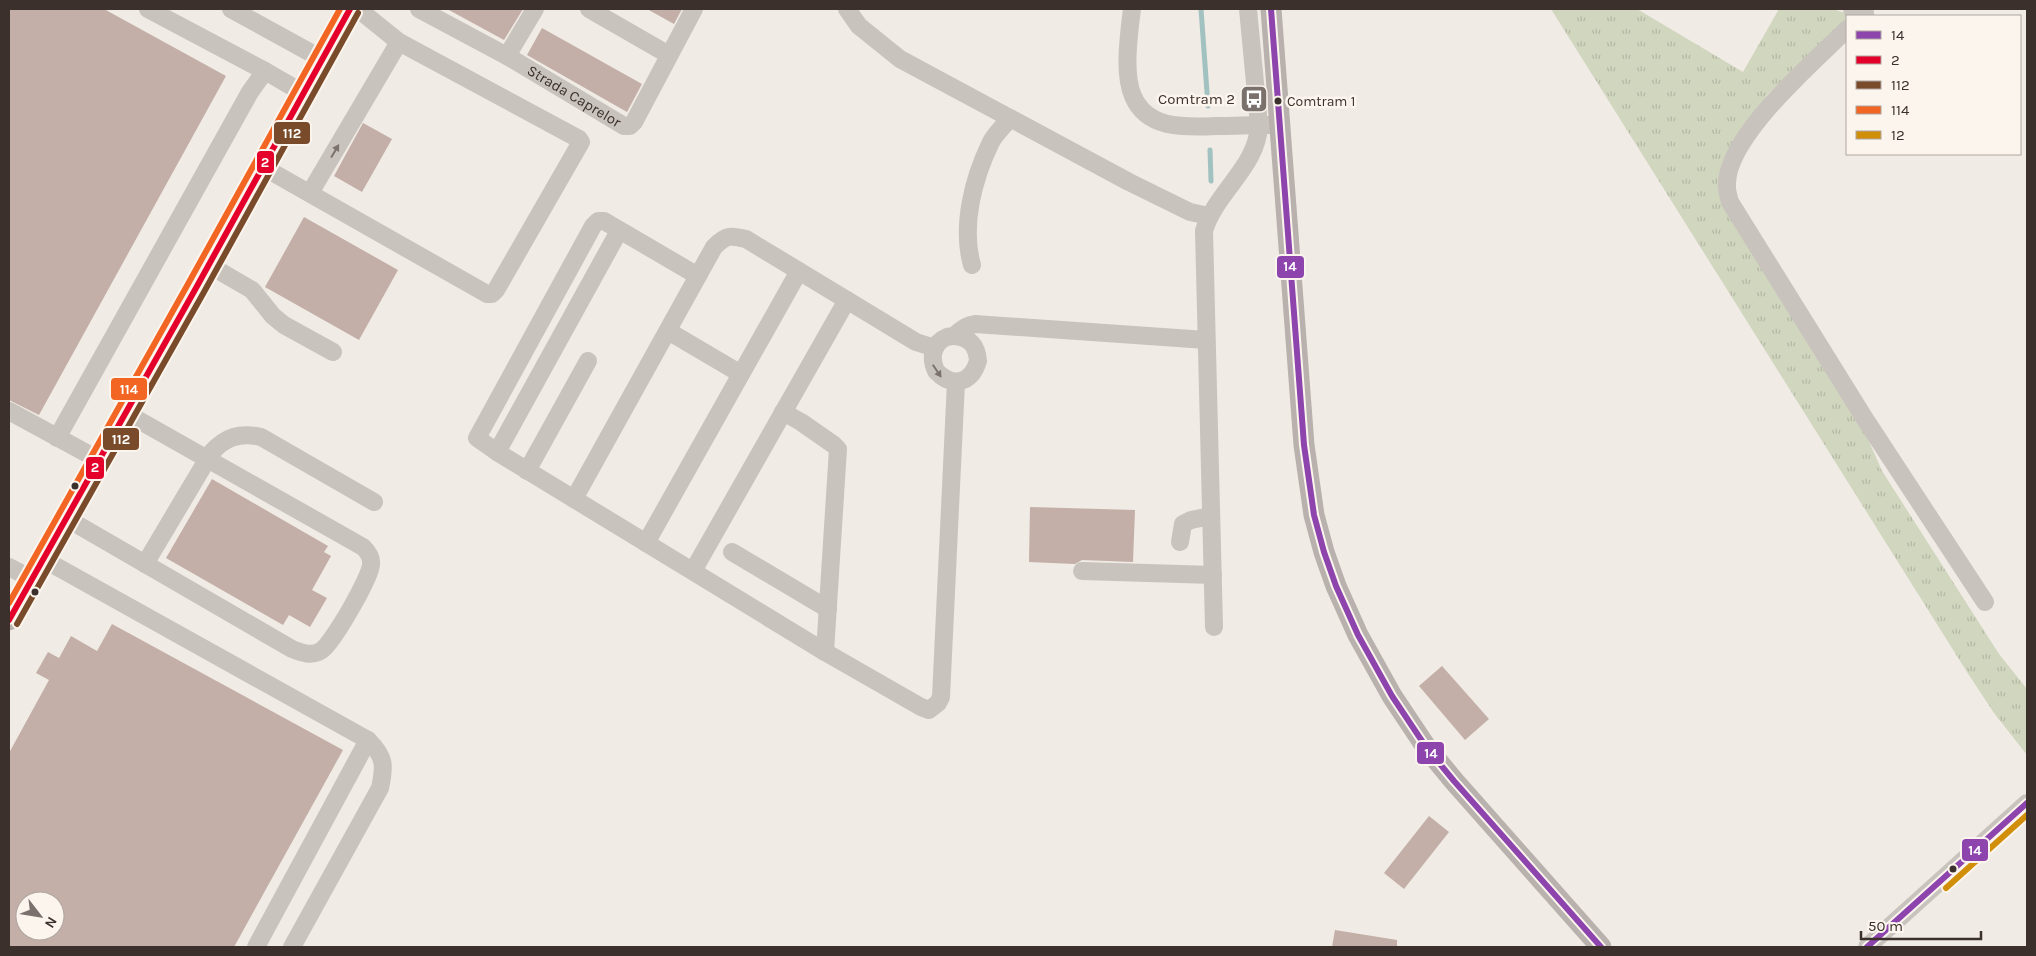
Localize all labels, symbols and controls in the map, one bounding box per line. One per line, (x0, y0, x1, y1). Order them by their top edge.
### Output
legend (1846, 15, 2021, 155)
text: 14 (1891, 26, 1905, 44)
text: 2 (1891, 51, 1900, 69)
street label: Strada Caprelor (524, 61, 625, 131)
text: 112 (1891, 76, 1910, 94)
bus stop icon: Comtram 2 (1239, 84, 1269, 114)
place label: Comtram 2 (1158, 90, 1235, 108)
place label: Comtram 1 (1287, 93, 1355, 110)
marker: Comtram 1 (1273, 96, 1283, 106)
text: 114 (1891, 101, 1910, 119)
line badge: 112 (273, 121, 311, 145)
text: 112 (283, 125, 301, 142)
text: 12 (1891, 126, 1905, 144)
one-way arrow (330, 144, 339, 157)
line badge: 2 (256, 150, 275, 174)
text: 2 (261, 154, 269, 171)
line badge: 14 (1276, 255, 1305, 279)
text: 14 (1283, 258, 1297, 275)
one-way arrow (933, 364, 942, 378)
line badge: 114 (110, 377, 148, 401)
text: 114 (120, 381, 139, 398)
line badge: 112 (102, 427, 140, 451)
text: 112 (112, 431, 130, 448)
line badge: 2 (85, 456, 105, 480)
text: 2 (91, 459, 99, 476)
unlabelled marker (70, 481, 80, 491)
unlabelled marker (30, 587, 40, 597)
line badge: 14 (1416, 741, 1445, 765)
text: 14 (1424, 745, 1438, 762)
line badge: 14 (1961, 838, 1989, 862)
text: 14 (1968, 842, 1982, 859)
unlabelled marker (1948, 864, 1958, 874)
north arrow (15, 891, 65, 941)
scale bar (1861, 908, 1981, 940)
text: N (41, 914, 61, 931)
text: 50 m (1868, 917, 1903, 935)

